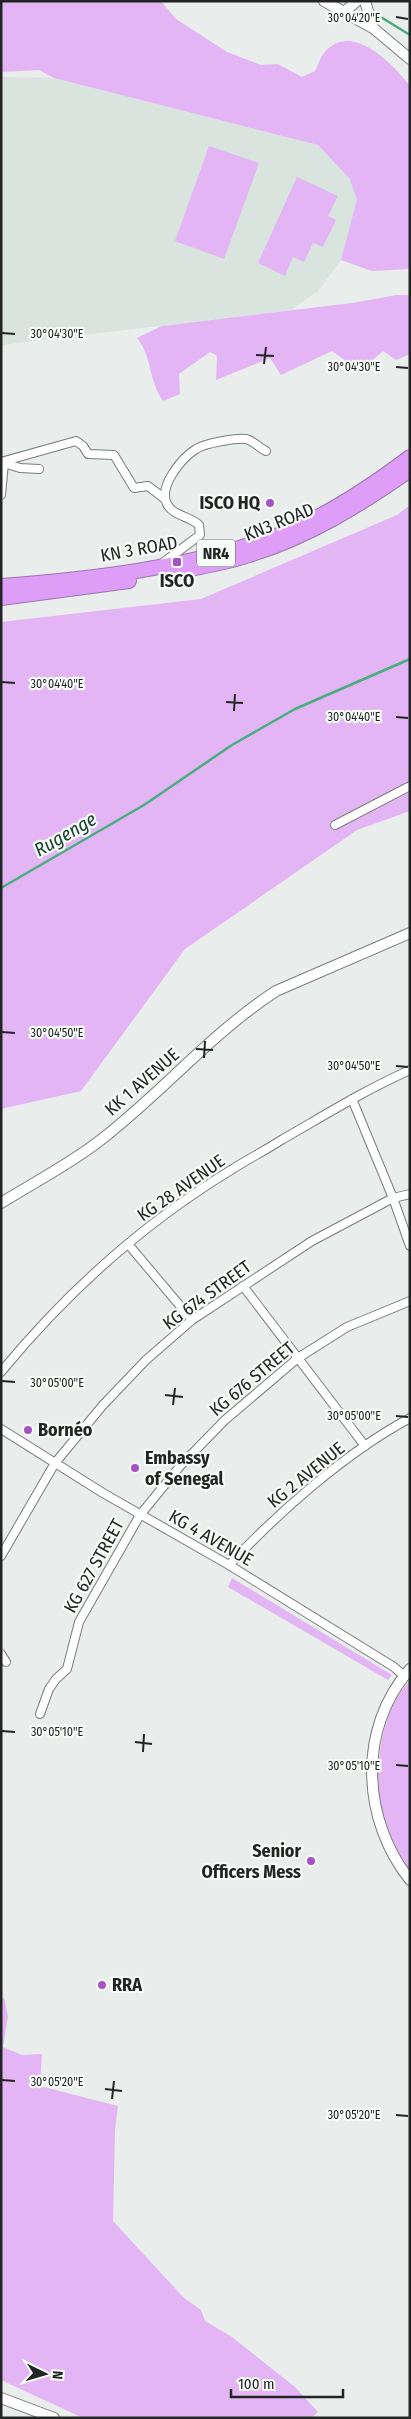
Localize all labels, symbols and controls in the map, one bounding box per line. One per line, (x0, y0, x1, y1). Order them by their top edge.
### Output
text: 30°04'20"E (328, 11, 381, 25)
text: 30°04'30"E (31, 327, 84, 341)
text: 30°04'30"E (328, 360, 381, 374)
place label: ISCO HQ (199, 492, 261, 514)
marker: ISCO HQ (264, 497, 276, 509)
street label: KN3 ROAD (241, 498, 317, 546)
street label: KN 3 ROAD (99, 531, 179, 567)
road number: NR4 (197, 540, 235, 566)
marker: ISCO (171, 556, 183, 568)
place label: ISCO (160, 570, 194, 592)
text: 30°04'40"E (31, 677, 84, 691)
text: 30°04'40"E (328, 710, 381, 724)
water label: Rugenge (30, 807, 100, 861)
text: 30°04'50"E (31, 1026, 84, 1040)
street label: KK 1 AVENUE (100, 1044, 184, 1120)
text: 30°04'50"E (328, 1059, 381, 1073)
street label: KG 28 AVENUE (133, 1150, 229, 1226)
street label: KG 674 STREET (158, 1255, 256, 1334)
street label: KG 676 STREET (205, 1337, 300, 1421)
text: 30°05'00"E (30, 1376, 84, 1390)
text: 30°05'00"E (327, 1409, 381, 1423)
place label: Bornéo (38, 1419, 93, 1441)
marker: Bornéo (22, 1424, 34, 1436)
street label: KG 2 AVENUE (263, 1437, 349, 1513)
place label: Embassy of Senegal (145, 1447, 224, 1490)
marker: Embassy of Senegal (129, 1462, 141, 1474)
street label: KG 4 AVENUE (165, 1505, 257, 1571)
street label: KG 627 STREET (59, 1515, 129, 1617)
text: 30°05'10"E (31, 1725, 83, 1739)
text: 30°05'10"E (328, 1759, 380, 1773)
place label: Senior Officers Mess (201, 1840, 301, 1883)
marker: Senior Officers Mess (305, 1855, 317, 1867)
place label: RRA (112, 1974, 142, 1996)
marker: RRA (96, 1979, 108, 1991)
text: 30°05'20"E (31, 2075, 84, 2089)
text: 30°05'20"E (328, 2108, 381, 2122)
north arrow (20, 2349, 70, 2399)
scale bar (231, 2366, 344, 2398)
text: N (49, 2370, 66, 2380)
text: 100 m (238, 2375, 275, 2393)

